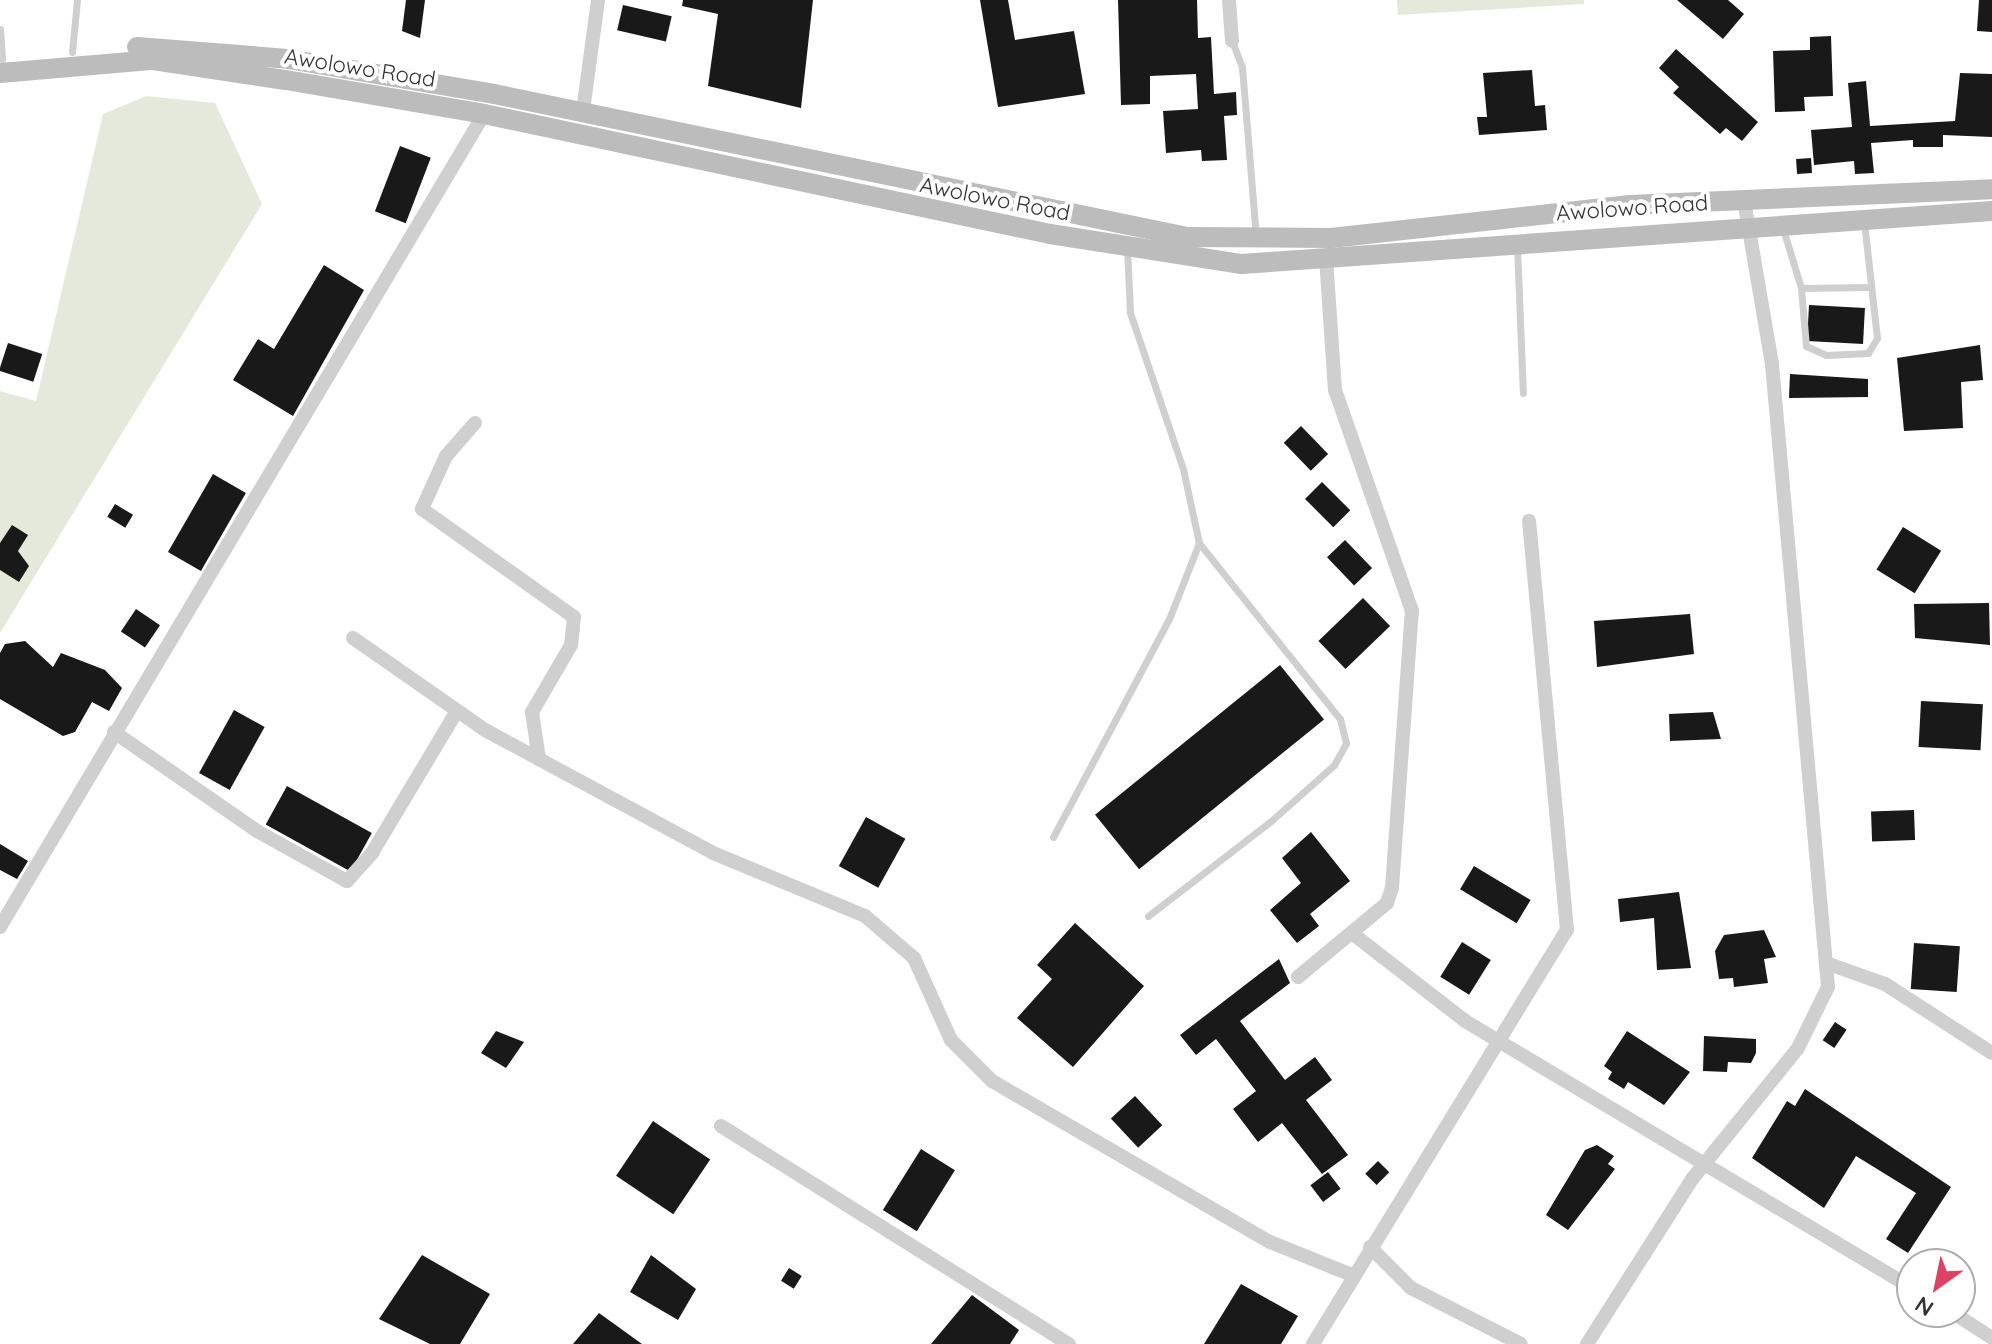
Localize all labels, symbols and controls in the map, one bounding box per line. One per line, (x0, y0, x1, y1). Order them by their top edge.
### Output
street label: Awolowo Road (283, 43, 437, 93)
street label: Awolowo Road (918, 172, 1072, 226)
street label: Awolowo Road (1555, 190, 1709, 226)
north arrow (1896, 1248, 1976, 1328)
text: N (1910, 1290, 1938, 1323)

